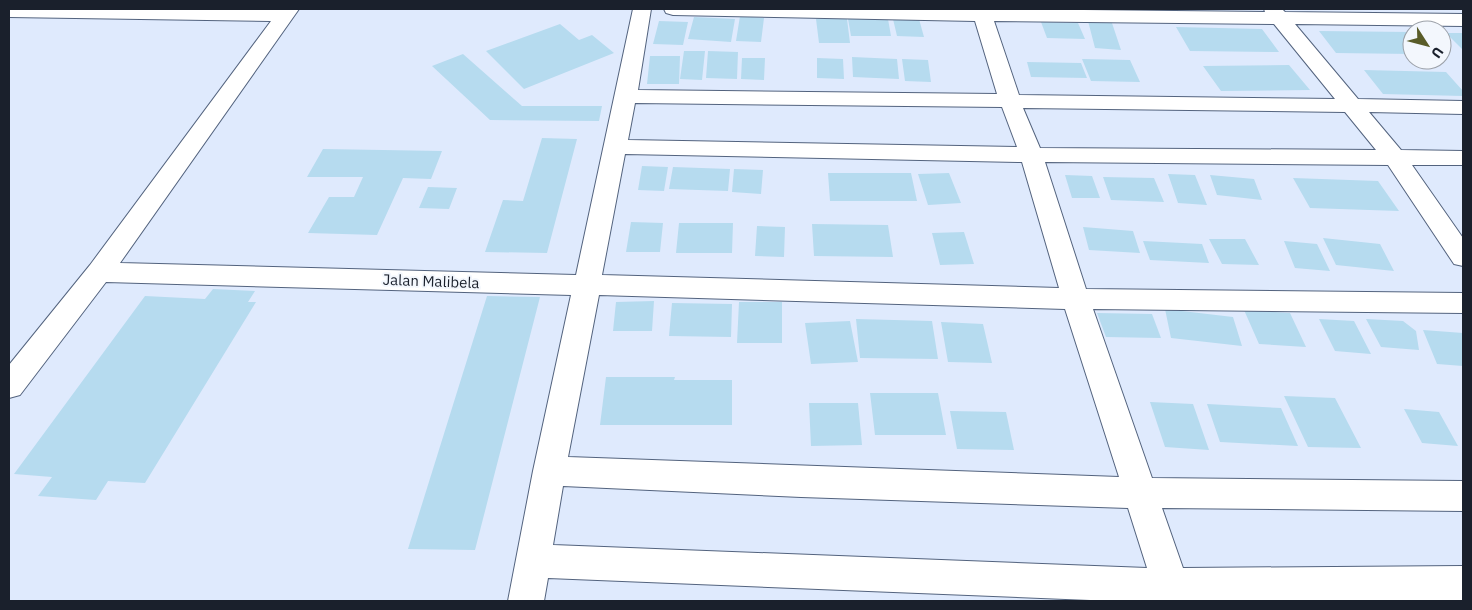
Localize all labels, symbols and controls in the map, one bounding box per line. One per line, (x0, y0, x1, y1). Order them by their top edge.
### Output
north arrow (1402, 20, 1452, 70)
text: U (1427, 43, 1448, 62)
street label: Jalan Malibela (382, 270, 480, 292)

